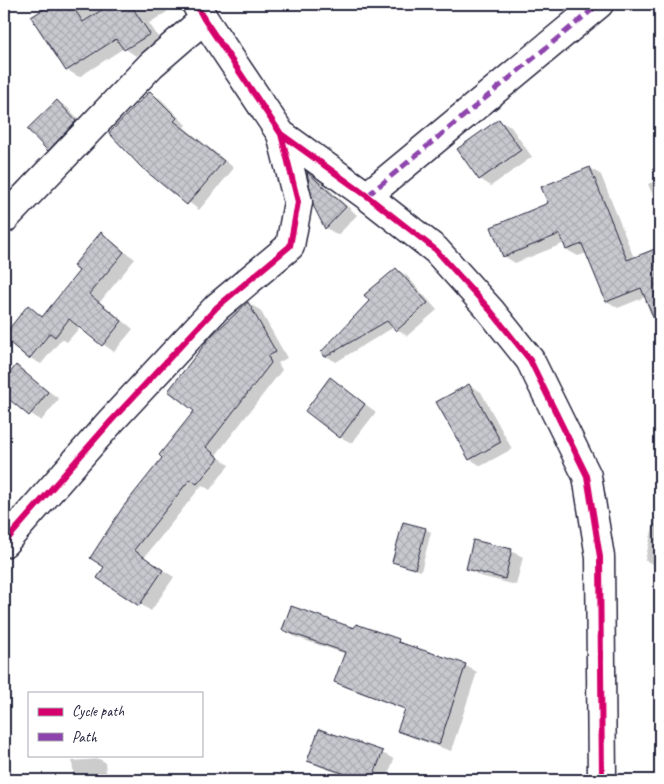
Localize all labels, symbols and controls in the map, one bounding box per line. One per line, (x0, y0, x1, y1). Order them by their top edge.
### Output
legend (28, 692, 202, 756)
text: Cycle path (72, 702, 124, 721)
text: Path (72, 728, 98, 747)

